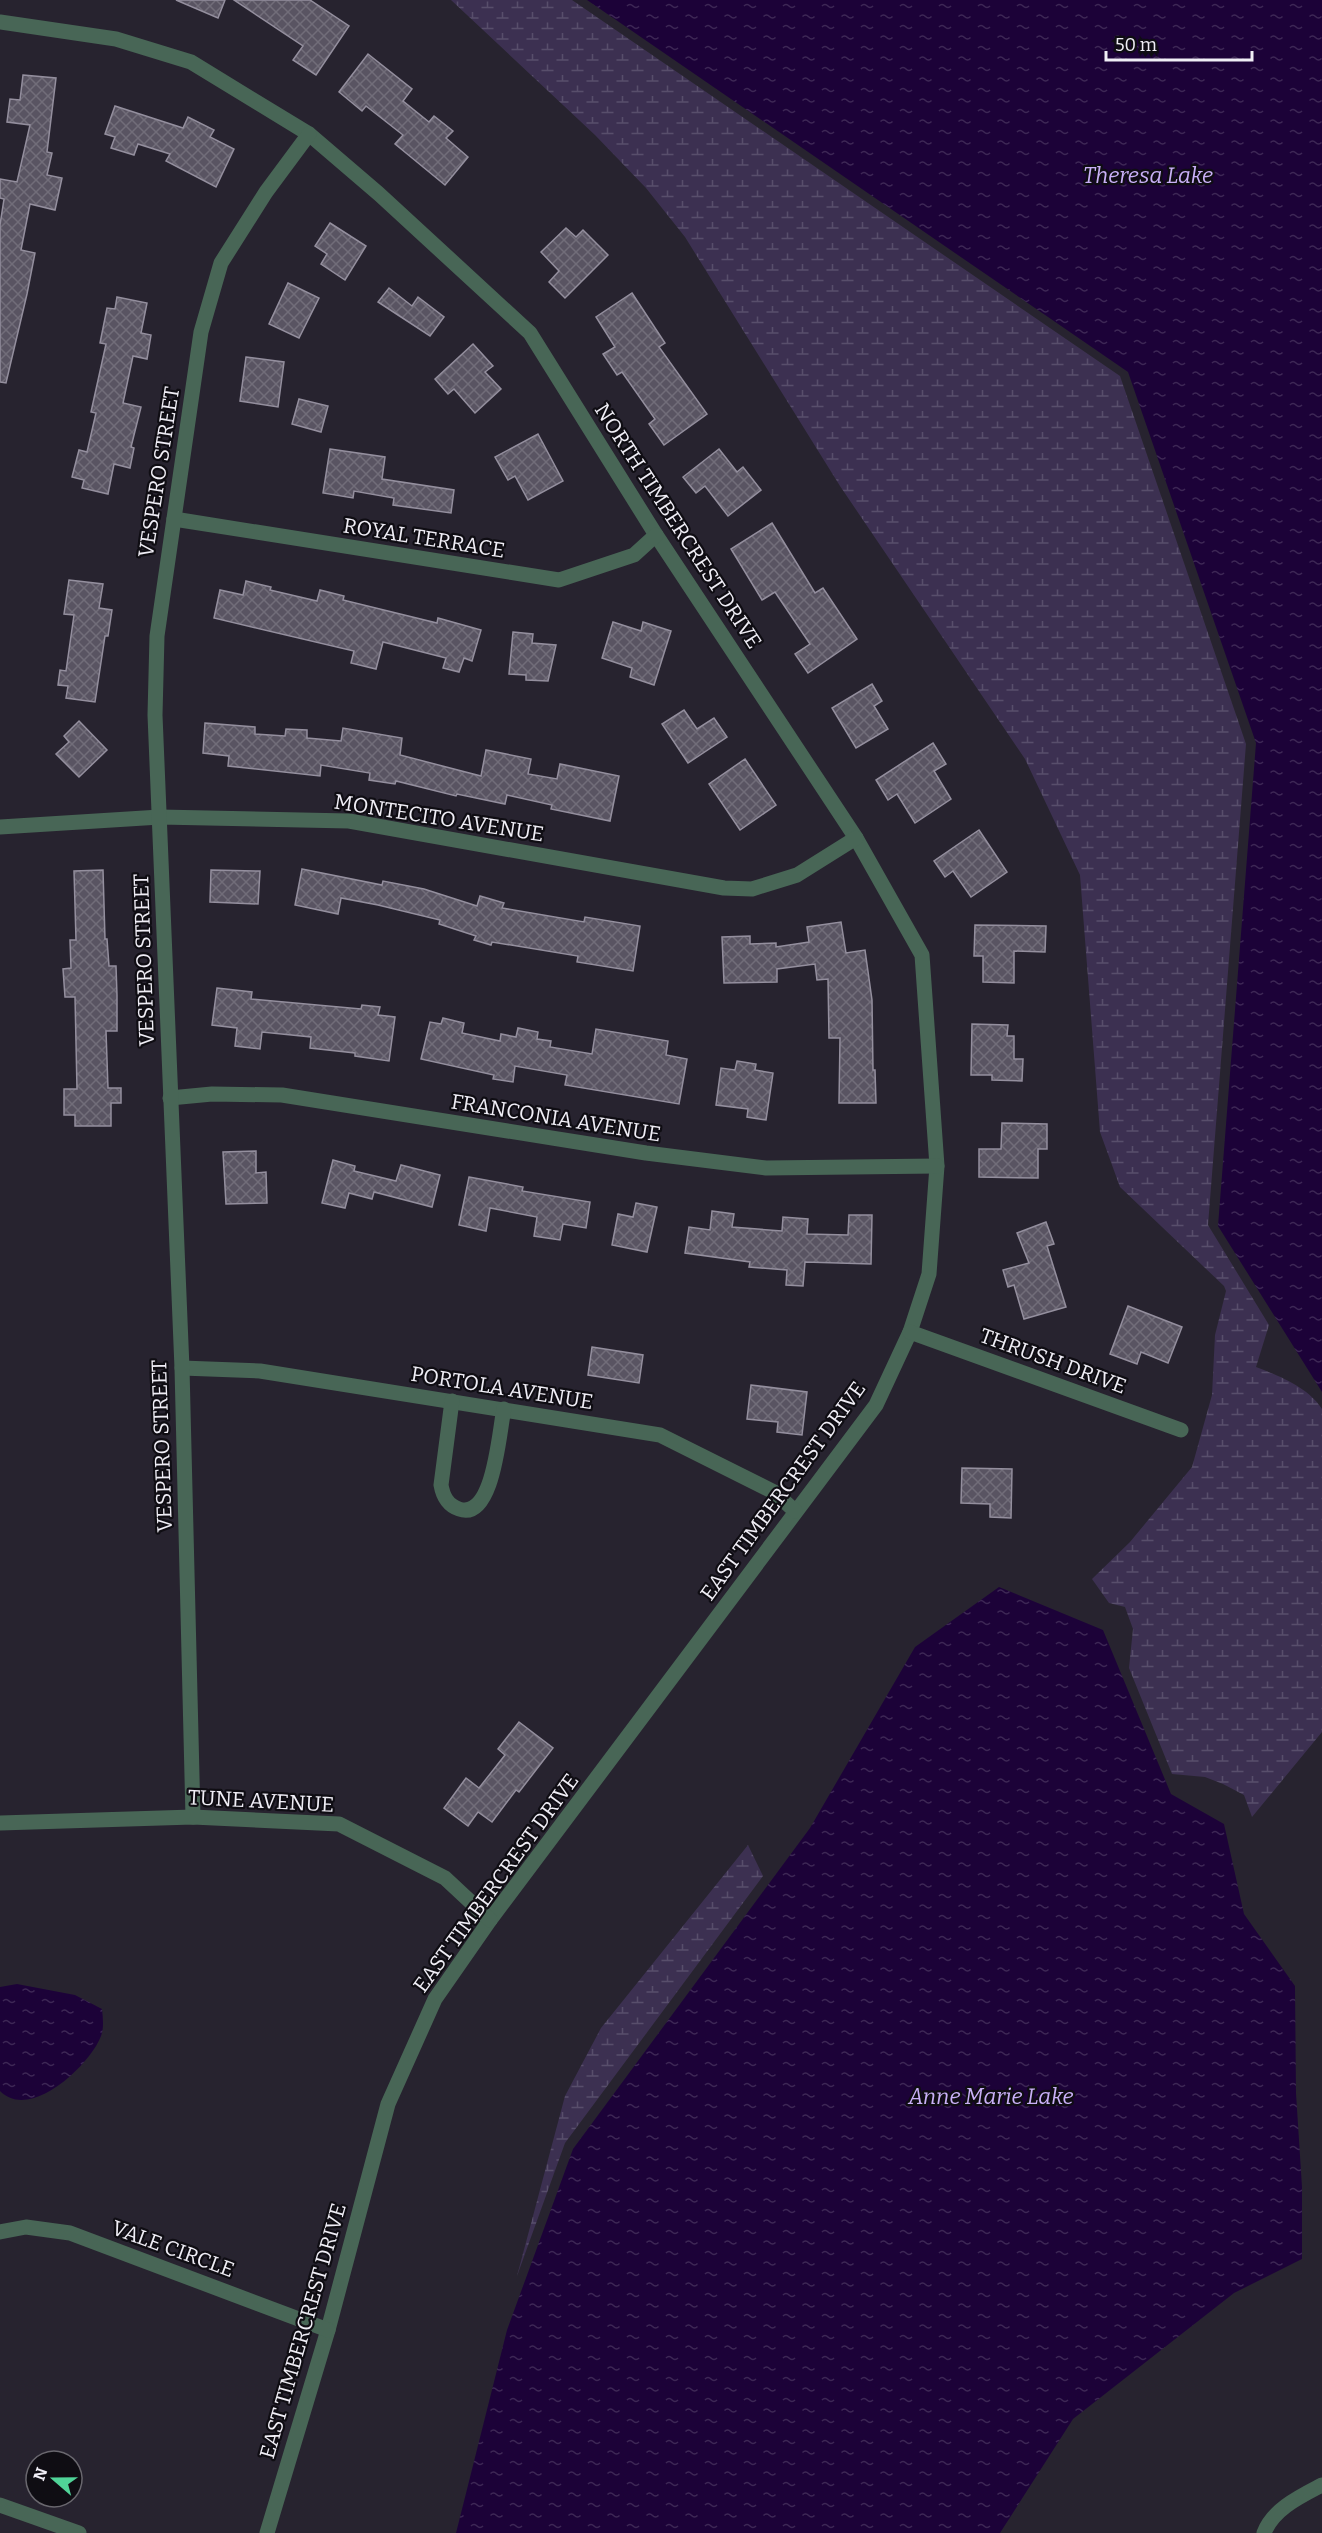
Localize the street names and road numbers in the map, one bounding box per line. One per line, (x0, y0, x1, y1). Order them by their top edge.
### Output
street label: VESPERO STREET (133, 385, 185, 559)
street label: NORTH TIMBERCREST DRIVE (589, 398, 767, 654)
street label: ROYAL TERRACE (341, 512, 507, 564)
street label: MONTECITO AVENUE (332, 789, 546, 847)
street label: VESPERO STREET (128, 873, 160, 1047)
street label: FRANCONIA AVENUE (449, 1089, 663, 1147)
street label: THRUSH DRIVE (976, 1322, 1130, 1400)
street label: VESPERO STREET (146, 1359, 178, 1533)
street label: PORTOLA AVENUE (409, 1361, 595, 1415)
street label: EAST TIMBERCREST DRIVE (695, 1376, 871, 1606)
street label: EAST TIMBERCREST DRIVE (408, 1768, 584, 1998)
street label: TUNE AVENUE (187, 1784, 335, 1818)
street label: EAST TIMBERCREST DRIVE (254, 2200, 352, 2462)
street label: VALE CIRCLE (108, 2215, 238, 2283)

